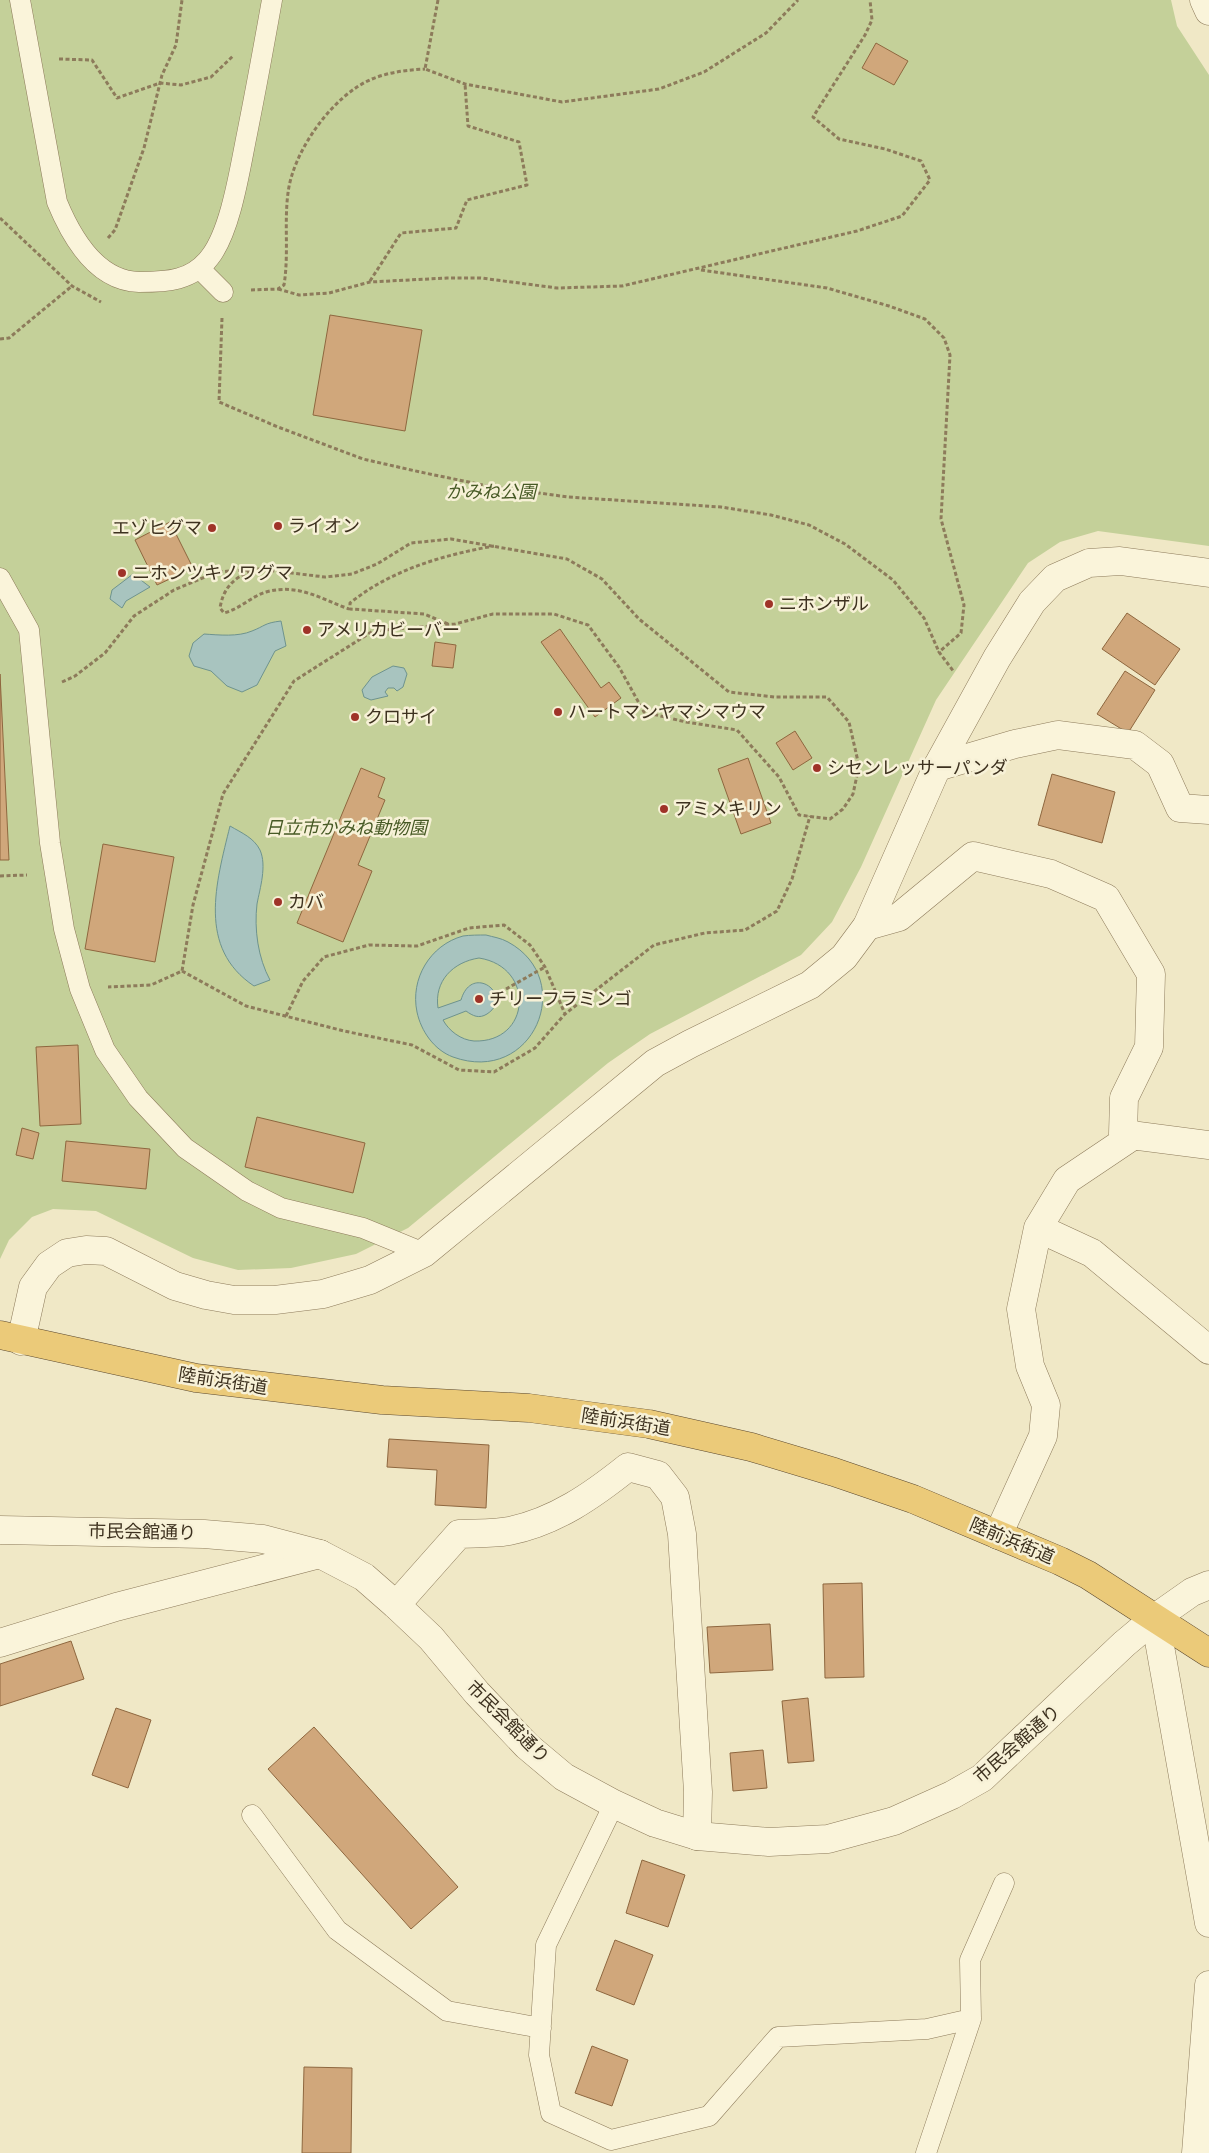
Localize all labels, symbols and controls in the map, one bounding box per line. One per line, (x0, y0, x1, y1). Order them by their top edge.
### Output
park label: かみね公園 (446, 477, 539, 503)
place label: ライオン (288, 511, 360, 537)
place label: エゾヒグマ (112, 513, 202, 539)
marker: ライオン (272, 520, 284, 532)
marker: エゾヒグマ (206, 522, 218, 534)
place label: ニホンツキノワグマ (132, 558, 293, 584)
marker: ニホンツキノワグマ (116, 567, 128, 579)
place label: ニホンザル (779, 589, 869, 615)
marker: ニホンザル (763, 598, 775, 610)
place label: アメリカビーバー (317, 615, 460, 641)
marker: アメリカビーバー (301, 624, 313, 636)
place label: ハートマンヤマシマウマ (568, 697, 766, 723)
place label: クロサイ (365, 702, 437, 728)
marker: ハートマンヤマシマウマ (552, 706, 564, 718)
marker: クロサイ (349, 711, 361, 723)
place label: シセンレッサーパンダ (827, 753, 1008, 779)
marker: シセンレッサーパンダ (811, 762, 823, 774)
place label: アミメキリン (674, 794, 782, 820)
marker: アミメキリン (658, 803, 670, 815)
park label: 日立市かみね動物園 (265, 813, 430, 839)
place label: カバ (288, 887, 324, 913)
marker: カバ (272, 896, 284, 908)
place label: チリーフラミンゴ (489, 984, 632, 1010)
marker: チリーフラミンゴ (473, 993, 485, 1005)
street label: 陸前浜街道 (177, 1359, 270, 1399)
street label: 陸前浜街道 (580, 1400, 673, 1440)
street label: 陸前浜街道 (966, 1510, 1059, 1569)
street label: 市民会館通り (88, 1516, 196, 1544)
street label: 市民会館通り (462, 1673, 557, 1768)
street label: 市民会館通り (966, 1697, 1065, 1788)

